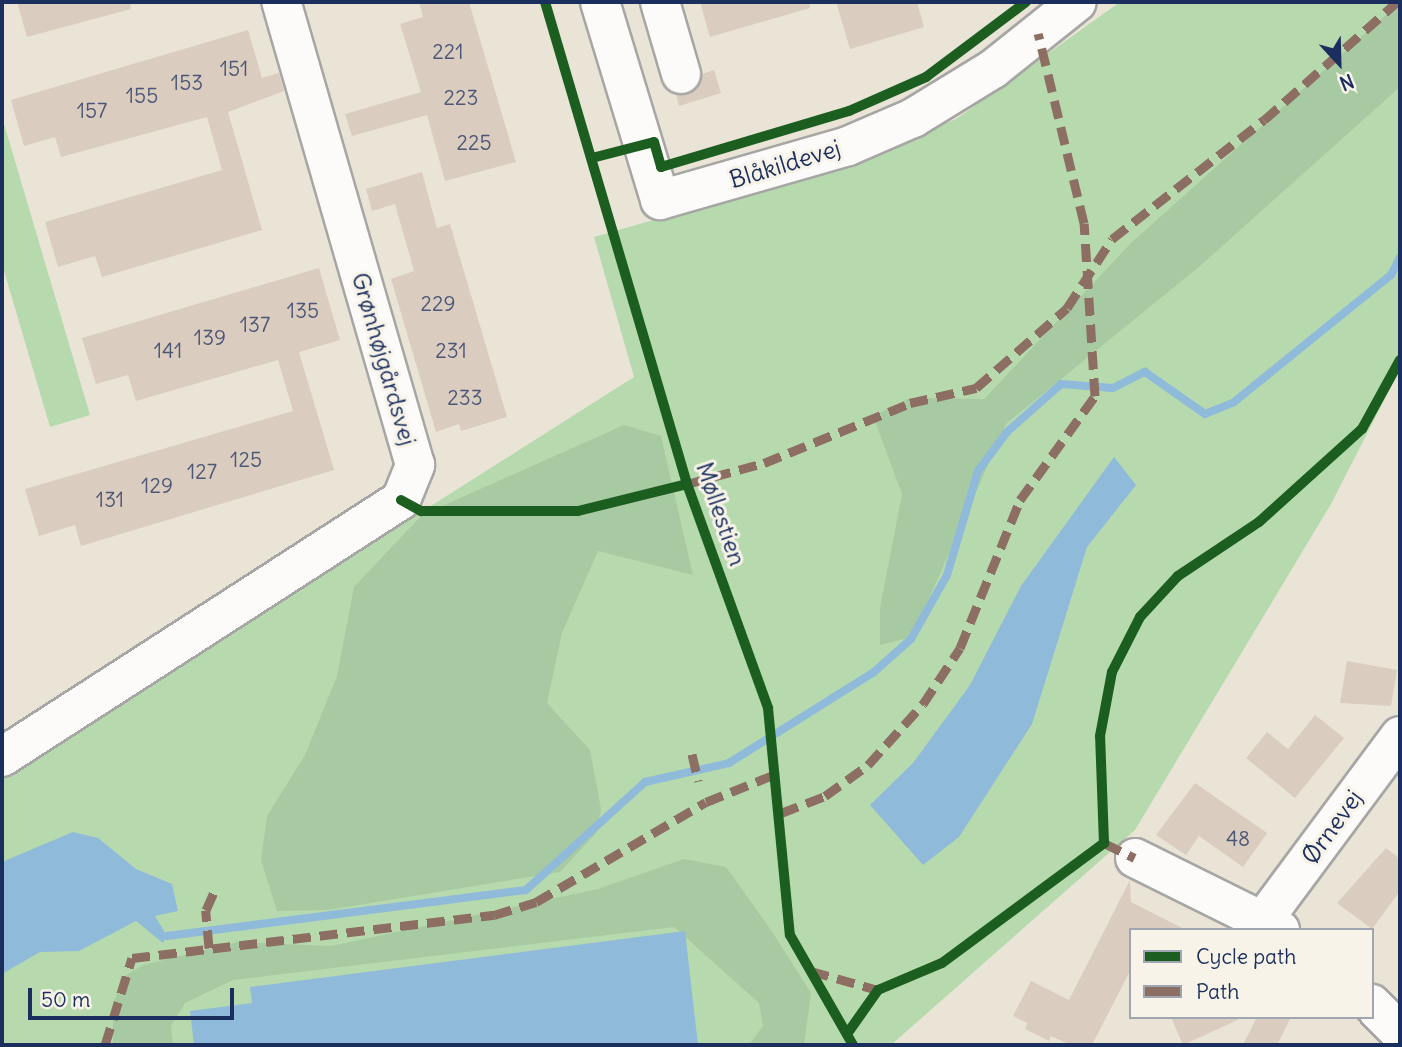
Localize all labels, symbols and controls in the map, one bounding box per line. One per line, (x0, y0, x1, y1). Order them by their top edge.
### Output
north arrow (1304, 28, 1374, 98)
house number: 221 (432, 39, 464, 65)
house number: 151 (220, 56, 248, 82)
text: N (1336, 69, 1357, 96)
house number: 153 (171, 70, 203, 96)
house number: 155 (126, 83, 158, 109)
house number: 223 (444, 85, 478, 111)
house number: 157 (77, 98, 107, 124)
house number: 225 (456, 130, 492, 156)
street label: Blåkildevej (726, 133, 844, 195)
street label: Grønhøjgårdsvej (346, 269, 422, 449)
house number: 229 (420, 291, 456, 317)
house number: 135 (287, 298, 319, 324)
house number: 137 (240, 312, 270, 338)
house number: 139 (194, 325, 226, 351)
house number: 141 (154, 338, 182, 364)
house number: 231 (435, 338, 467, 364)
house number: 233 (447, 385, 483, 411)
house number: 125 (230, 447, 262, 473)
street label: Møllestien (690, 458, 752, 570)
house number: 127 (187, 459, 217, 485)
house number: 129 (141, 473, 173, 499)
house number: 131 (96, 487, 124, 513)
street label: Ørnevej (1295, 784, 1369, 870)
house number: 48 (1226, 826, 1250, 852)
legend (1129, 928, 1374, 1019)
text: Cycle path (1196, 943, 1296, 970)
scale bar (32, 974, 238, 1018)
text: Path (1196, 978, 1239, 1005)
text: 50 m (41, 986, 90, 1013)

